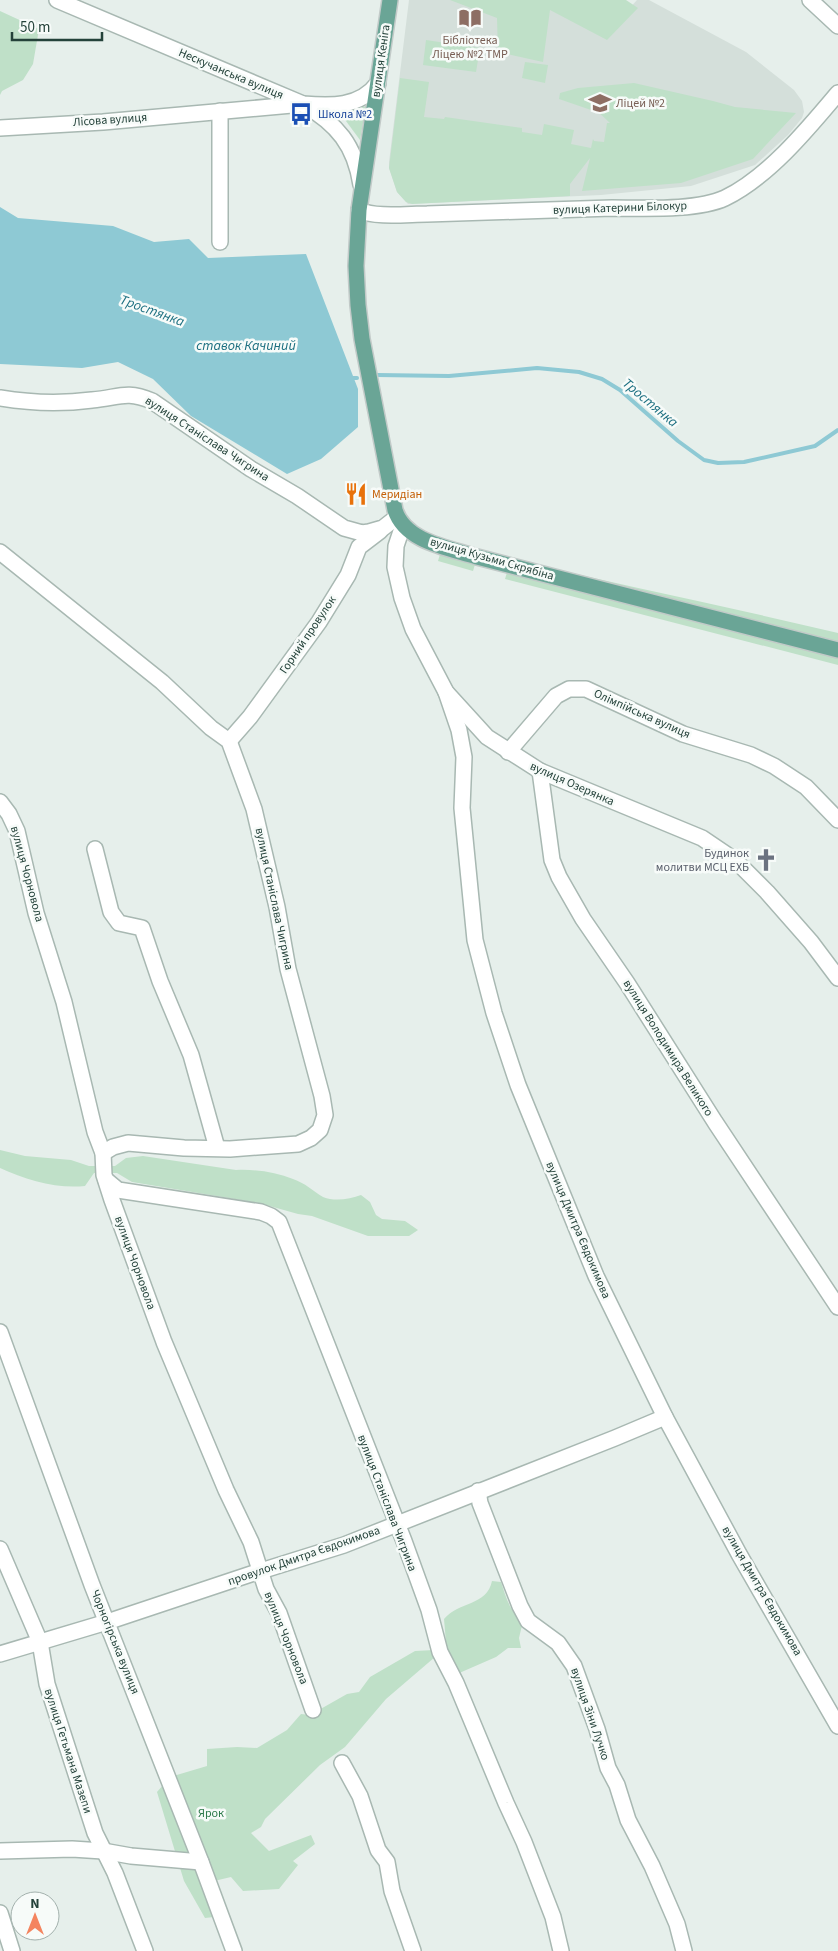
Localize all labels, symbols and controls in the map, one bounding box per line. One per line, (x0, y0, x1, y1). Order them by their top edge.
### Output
library icon: Бібліотека Ліцею №2 ТМР (457, 5, 483, 31)
scale bar (12, 10, 102, 42)
text: 50 m (20, 17, 50, 38)
street label: вулиця Кеніга (367, 24, 395, 98)
place label: Бібліотека Ліцею №2 ТМР (432, 32, 508, 63)
street label: Нескучанська вулиця (176, 44, 286, 104)
school or university icon: Ліцей №2 (587, 90, 613, 116)
place label: Ліцей №2 (616, 95, 665, 112)
bus stop icon: Школа №2 (288, 101, 314, 127)
place label: Школа №2 (318, 106, 372, 123)
street label: Лісова вулиця (72, 109, 148, 131)
street label: вулиця Катерини Білокур (553, 197, 688, 219)
water label: Тростянка (117, 290, 187, 332)
water label: ставок Качиний (196, 336, 296, 356)
water label: Тростянка (618, 374, 683, 433)
street label: вулиця Станіслава Чигрина (141, 392, 273, 486)
restaurant icon: Меридіан (343, 481, 369, 507)
place label: Меридіан (372, 486, 422, 503)
street label: вулиця Кузьми Скрябіна (428, 533, 556, 585)
street label: Горний провулок (276, 593, 340, 677)
street label: Олімпійська вулиця (591, 685, 693, 743)
street label: вулиця Озерянка (527, 758, 617, 810)
street label: вулиця Чорновола (6, 824, 48, 924)
street label: вулиця Станіслава Чигрина (251, 826, 297, 972)
place label: Будинок молитви МСЦ ЕХБ (656, 845, 749, 876)
church icon: Будинок молитви МСЦ ЕХБ (753, 847, 779, 873)
street label: вулиця Володимира Великого (619, 976, 717, 1120)
street label: вулиця Дмитра Євдокимова (541, 1159, 615, 1301)
street label: вулиця Чорновола (110, 1214, 160, 1312)
street label: вулиця Станіслава Чигрина (353, 1432, 421, 1574)
street label: провулок Дмитра Євдокимова (226, 1522, 382, 1590)
street label: вулиця Дмитра Євдокимова (718, 1523, 806, 1659)
street label: Чорногірська вулиця (86, 1587, 144, 1697)
street label: вулиця Чорновола (260, 1589, 312, 1687)
street label: вулиця Зіни Лучко (566, 1665, 614, 1763)
street label: вулиця Гетьмана Мазепи (40, 1686, 96, 1816)
park label: Ярок (198, 1805, 224, 1822)
north arrow (10, 1891, 60, 1941)
text: N (30, 1894, 40, 1914)

